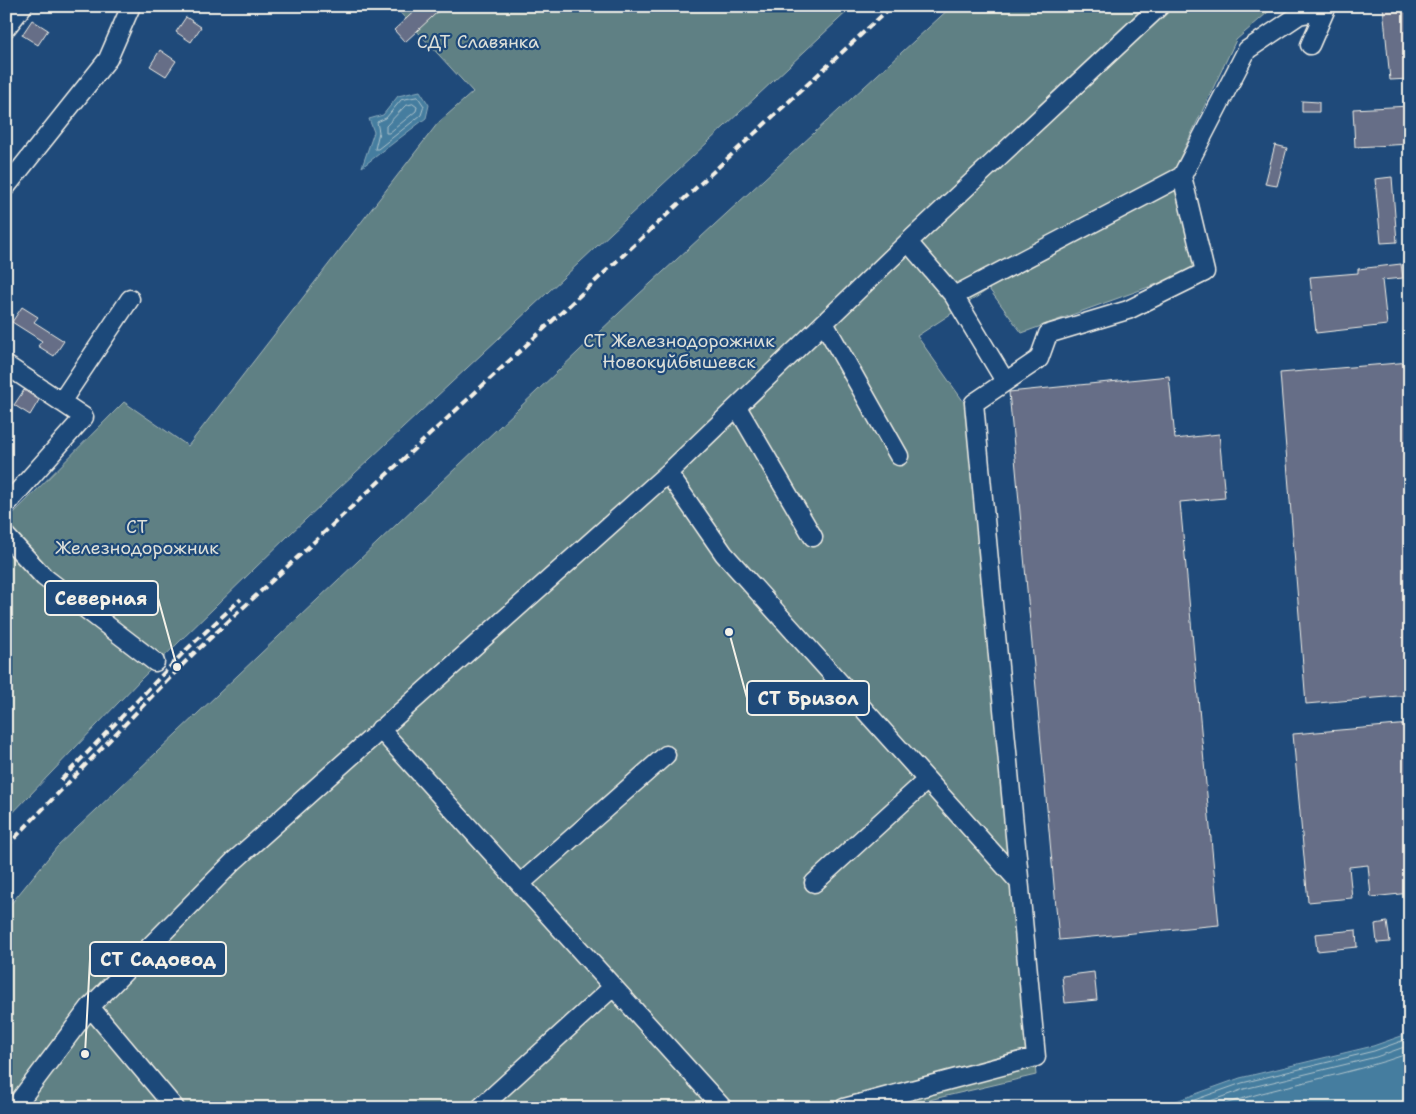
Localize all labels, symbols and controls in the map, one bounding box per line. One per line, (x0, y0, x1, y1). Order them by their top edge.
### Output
park label: СДТ Славянка (417, 30, 539, 54)
park label: СТ Железнодорожник Новокуйбышевск (583, 329, 775, 374)
park label: СТ Железнодорожник (55, 515, 219, 560)
callout: Северная (45, 581, 158, 615)
text: Северная (55, 586, 147, 611)
callout: СТ Бризол (747, 681, 869, 715)
text: СТ Бризол (757, 686, 859, 711)
callout: СТ Садовод (90, 942, 226, 976)
text: СТ Садовод (100, 947, 217, 972)

